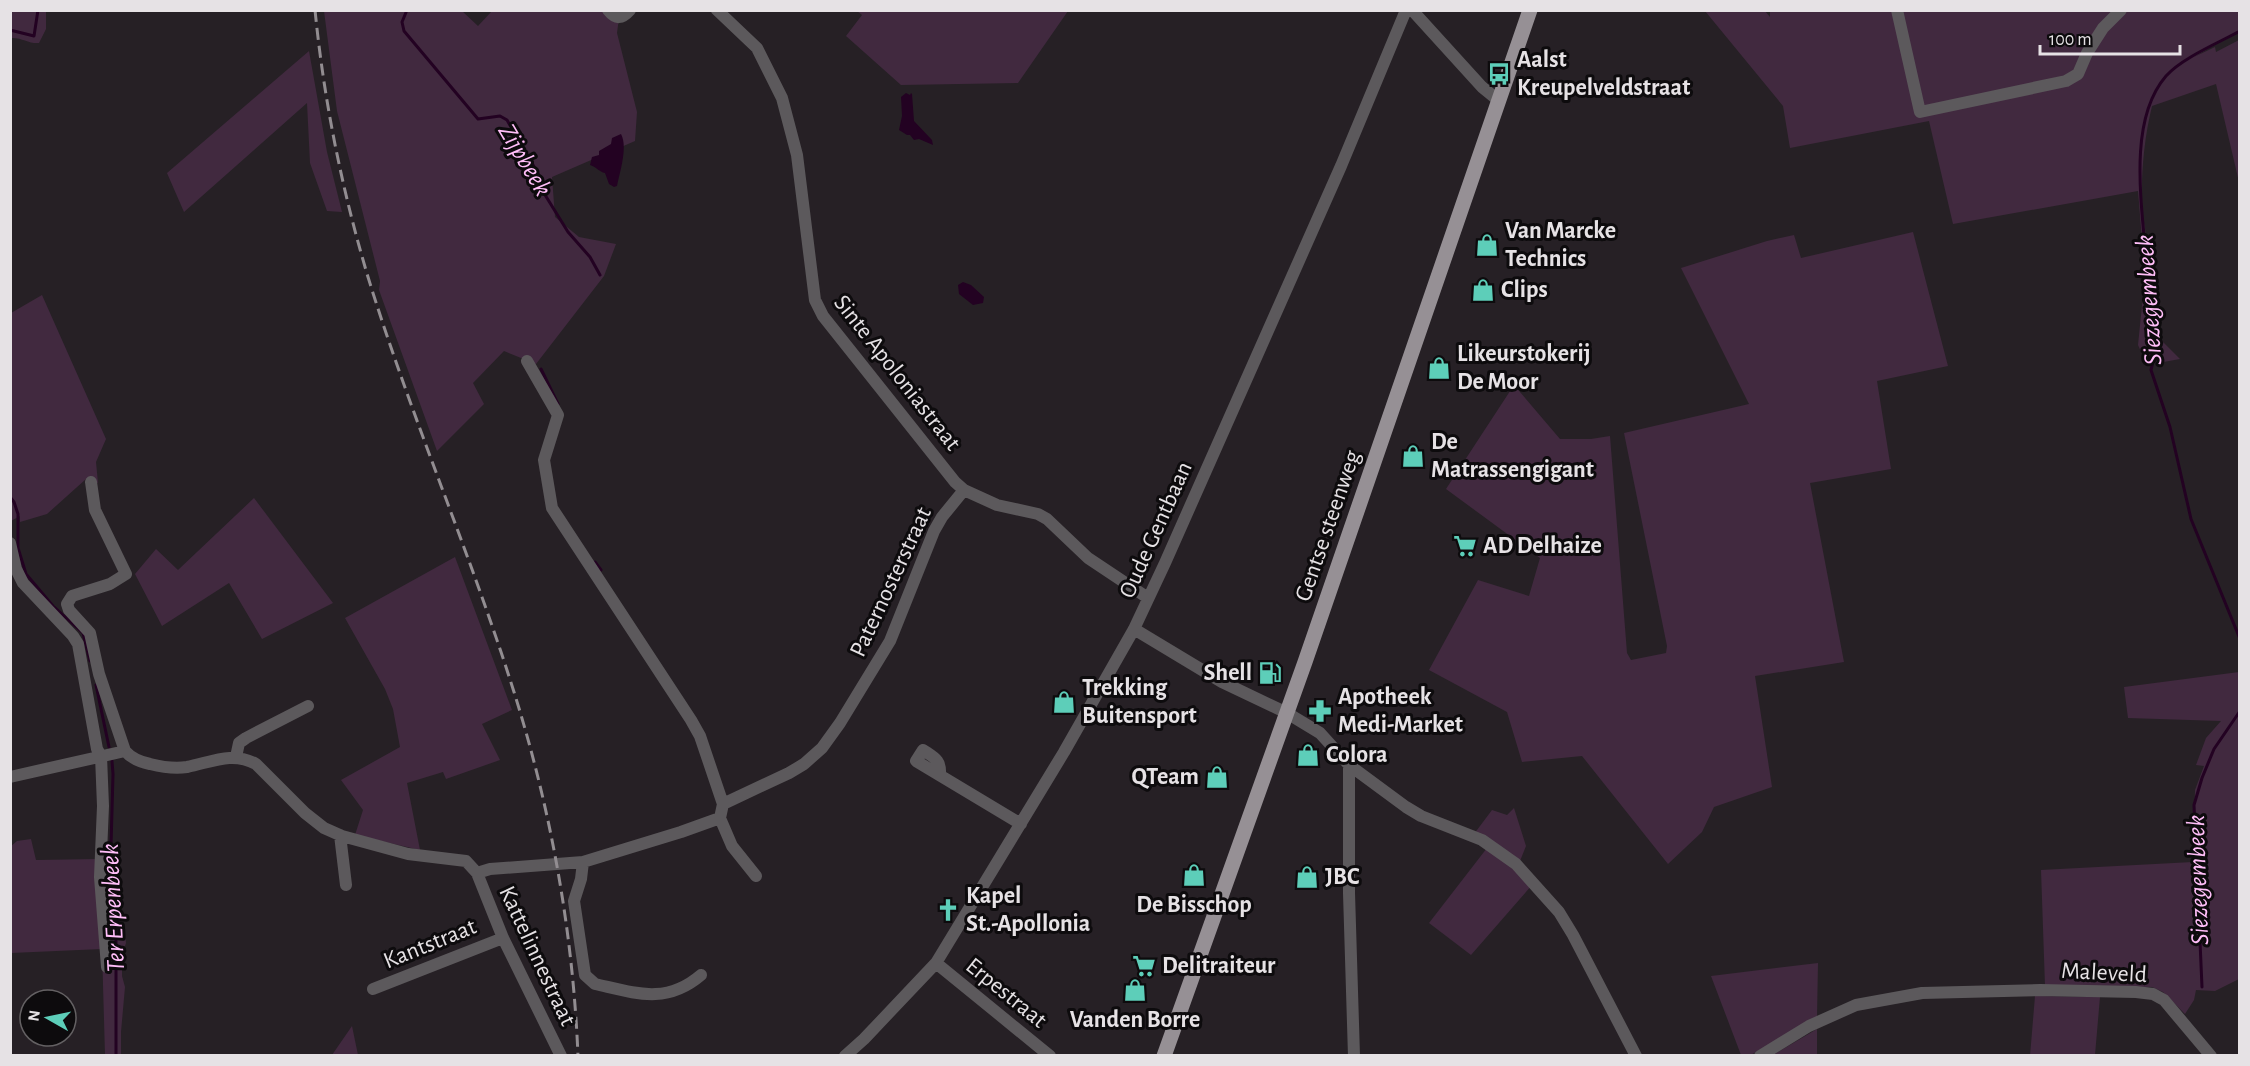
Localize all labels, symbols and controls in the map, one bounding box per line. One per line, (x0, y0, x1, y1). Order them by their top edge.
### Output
scale bar (2040, 18, 2180, 56)
text: 100 m (2049, 31, 2092, 49)
place label: Aalst Kreupelveldstraat (1517, 48, 1690, 100)
bus stop icon: Aalst Kreupelveldstraat (1486, 61, 1512, 87)
water label: Zijpbeek (493, 119, 557, 201)
place label: Van Marcke Technics (1505, 219, 1616, 271)
shop icon: Van Marcke Technics (1474, 232, 1500, 258)
water label: Siezegembeek (2131, 234, 2167, 366)
shop icon: Clips (1470, 277, 1496, 303)
place label: Clips (1501, 278, 1548, 302)
street label: Sinte Apoloniastraat (829, 291, 965, 455)
place label: Likeurstokerij De Moor (1457, 342, 1591, 394)
shop icon: Likeurstokerij De Moor (1426, 355, 1452, 381)
place label: De Matrassengigant (1431, 430, 1594, 482)
shop icon: De Matrassengigant (1400, 443, 1426, 469)
street label: Gentse steenweg (1291, 447, 1365, 604)
street label: Oude Gentbaan (1115, 458, 1197, 602)
street label: Paternosterstraat (846, 503, 936, 661)
supermarket icon: AD Delhaize (1452, 533, 1478, 559)
place label: AD Delhaize (1483, 534, 1602, 558)
fuel station icon: Shell (1257, 660, 1283, 686)
place label: Shell (1204, 661, 1252, 685)
place label: Trekking Buitensport (1082, 676, 1197, 728)
place label: Apotheek Medi-Market (1338, 685, 1463, 737)
shop icon: Trekking Buitensport (1051, 689, 1077, 715)
pharmacy icon: Apotheek Medi-Market (1307, 698, 1333, 724)
shop icon: Colora (1295, 742, 1321, 768)
place label: Colora (1326, 743, 1388, 767)
shop icon: QTeam (1204, 764, 1230, 790)
place label: QTeam (1132, 765, 1199, 789)
water label: Siezegembeek (2183, 814, 2213, 946)
water label: Ter Erpenbeek (97, 843, 129, 973)
shop icon: De Bisschop (1181, 862, 1207, 888)
shop icon: JBC (1294, 864, 1320, 890)
place label: JBC (1325, 865, 1360, 889)
street label: Kattelinnestraat (494, 882, 580, 1030)
place label: Kapel St.-Apollonia (966, 884, 1090, 936)
place label: De Bisschop (1136, 893, 1252, 917)
church icon: Kapel St.-Apollonia (935, 897, 961, 923)
street label: Kantstraat (380, 914, 480, 973)
street label: Erpestraat (961, 953, 1051, 1033)
supermarket icon: Delitraiteur (1131, 953, 1157, 979)
place label: Delitraiteur (1162, 954, 1276, 978)
street label: Maleveld (2060, 959, 2148, 987)
shop icon: Vanden Borre (1122, 977, 1148, 1003)
north arrow (18, 988, 78, 1048)
place label: Vanden Borre (1070, 1008, 1200, 1032)
text: N (25, 1009, 43, 1023)

